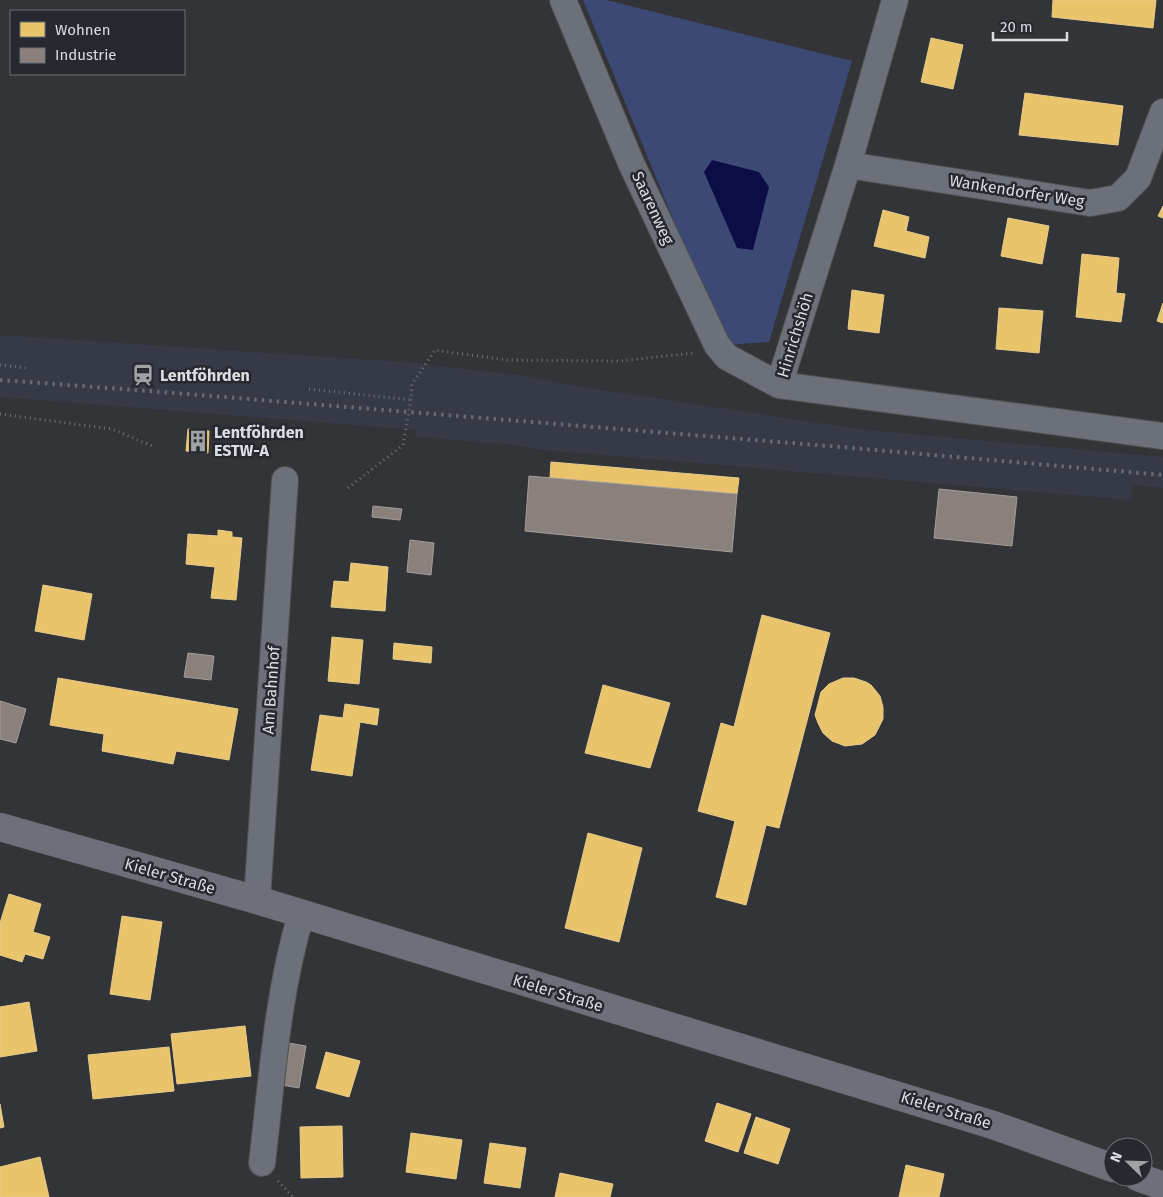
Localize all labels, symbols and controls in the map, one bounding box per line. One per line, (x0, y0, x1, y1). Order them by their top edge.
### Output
legend (10, 10, 185, 75)
scale bar (993, 10, 1067, 42)
text: 20 m (1000, 18, 1033, 36)
text: Wohnen (55, 21, 111, 39)
text: Industrie (55, 46, 117, 64)
street label: Saarenweg (628, 168, 678, 248)
street label: Wankendorfer Weg (948, 171, 1087, 211)
street label: Hinrichshöh (773, 290, 817, 380)
station icon: Lentföhrden (130, 362, 156, 388)
place label: Lentföhrden (160, 366, 250, 385)
place label: Lentföhrden ESTW-A (214, 423, 304, 460)
building icon: Lentföhrden ESTW-A (185, 428, 211, 454)
street label: Am Bahnhof (258, 644, 284, 735)
street label: Kieler Straße (122, 854, 218, 898)
street label: Kieler Straße (511, 970, 605, 1016)
street label: Kieler Straße (899, 1087, 993, 1133)
north arrow (1103, 1137, 1153, 1187)
text: N (1107, 1150, 1126, 1165)

